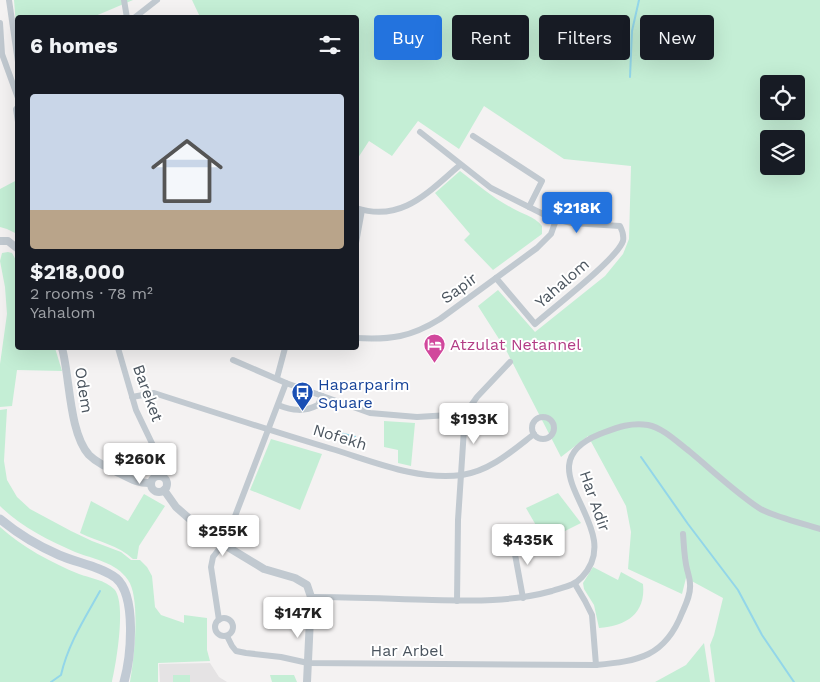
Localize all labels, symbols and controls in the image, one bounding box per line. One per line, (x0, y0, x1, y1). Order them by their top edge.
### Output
chip: Buy (374, 15, 442, 60)
chip: Rent (452, 15, 529, 60)
chip: Filters (539, 15, 630, 60)
chip: New (640, 15, 714, 60)
icon: filters (316, 31, 344, 59)
text: 6 homes (30, 33, 118, 58)
map controls (760, 75, 805, 175)
button: locate (760, 75, 805, 120)
icon: home (142, 126, 232, 216)
button: layers (760, 130, 805, 175)
pin: $218K (542, 192, 612, 234)
text: $218K (553, 198, 601, 217)
street label: Yahalom (531, 254, 593, 312)
text: $218,000 (30, 259, 125, 284)
street label: Sapir (437, 268, 481, 307)
text: 2 rooms · 78 m² (30, 284, 153, 303)
text: Yahalom (30, 303, 96, 322)
hotel icon: Atzulat Netannel (422, 332, 446, 363)
place label: Atzulat Netannel (450, 335, 581, 354)
street label: Bareket (129, 362, 167, 424)
street label: Odem (71, 366, 97, 414)
place label: Haparparim Square (318, 375, 409, 412)
bus stop icon: Haparparim Square (290, 381, 314, 412)
pin: $193K (439, 402, 509, 445)
text: $193K (450, 409, 498, 428)
street label: Nofekh (311, 420, 369, 454)
pin: $260K (105, 442, 175, 485)
text: $260K (114, 449, 166, 468)
street label: Har Adir (576, 468, 614, 534)
pin: $255K (188, 514, 258, 557)
text: $255K (198, 521, 248, 540)
pin: $435K (493, 524, 563, 566)
text: $435K (503, 530, 553, 549)
pin: $147K (263, 596, 333, 639)
text: $147K (274, 603, 322, 622)
street label: Har Arbel (371, 641, 444, 660)

